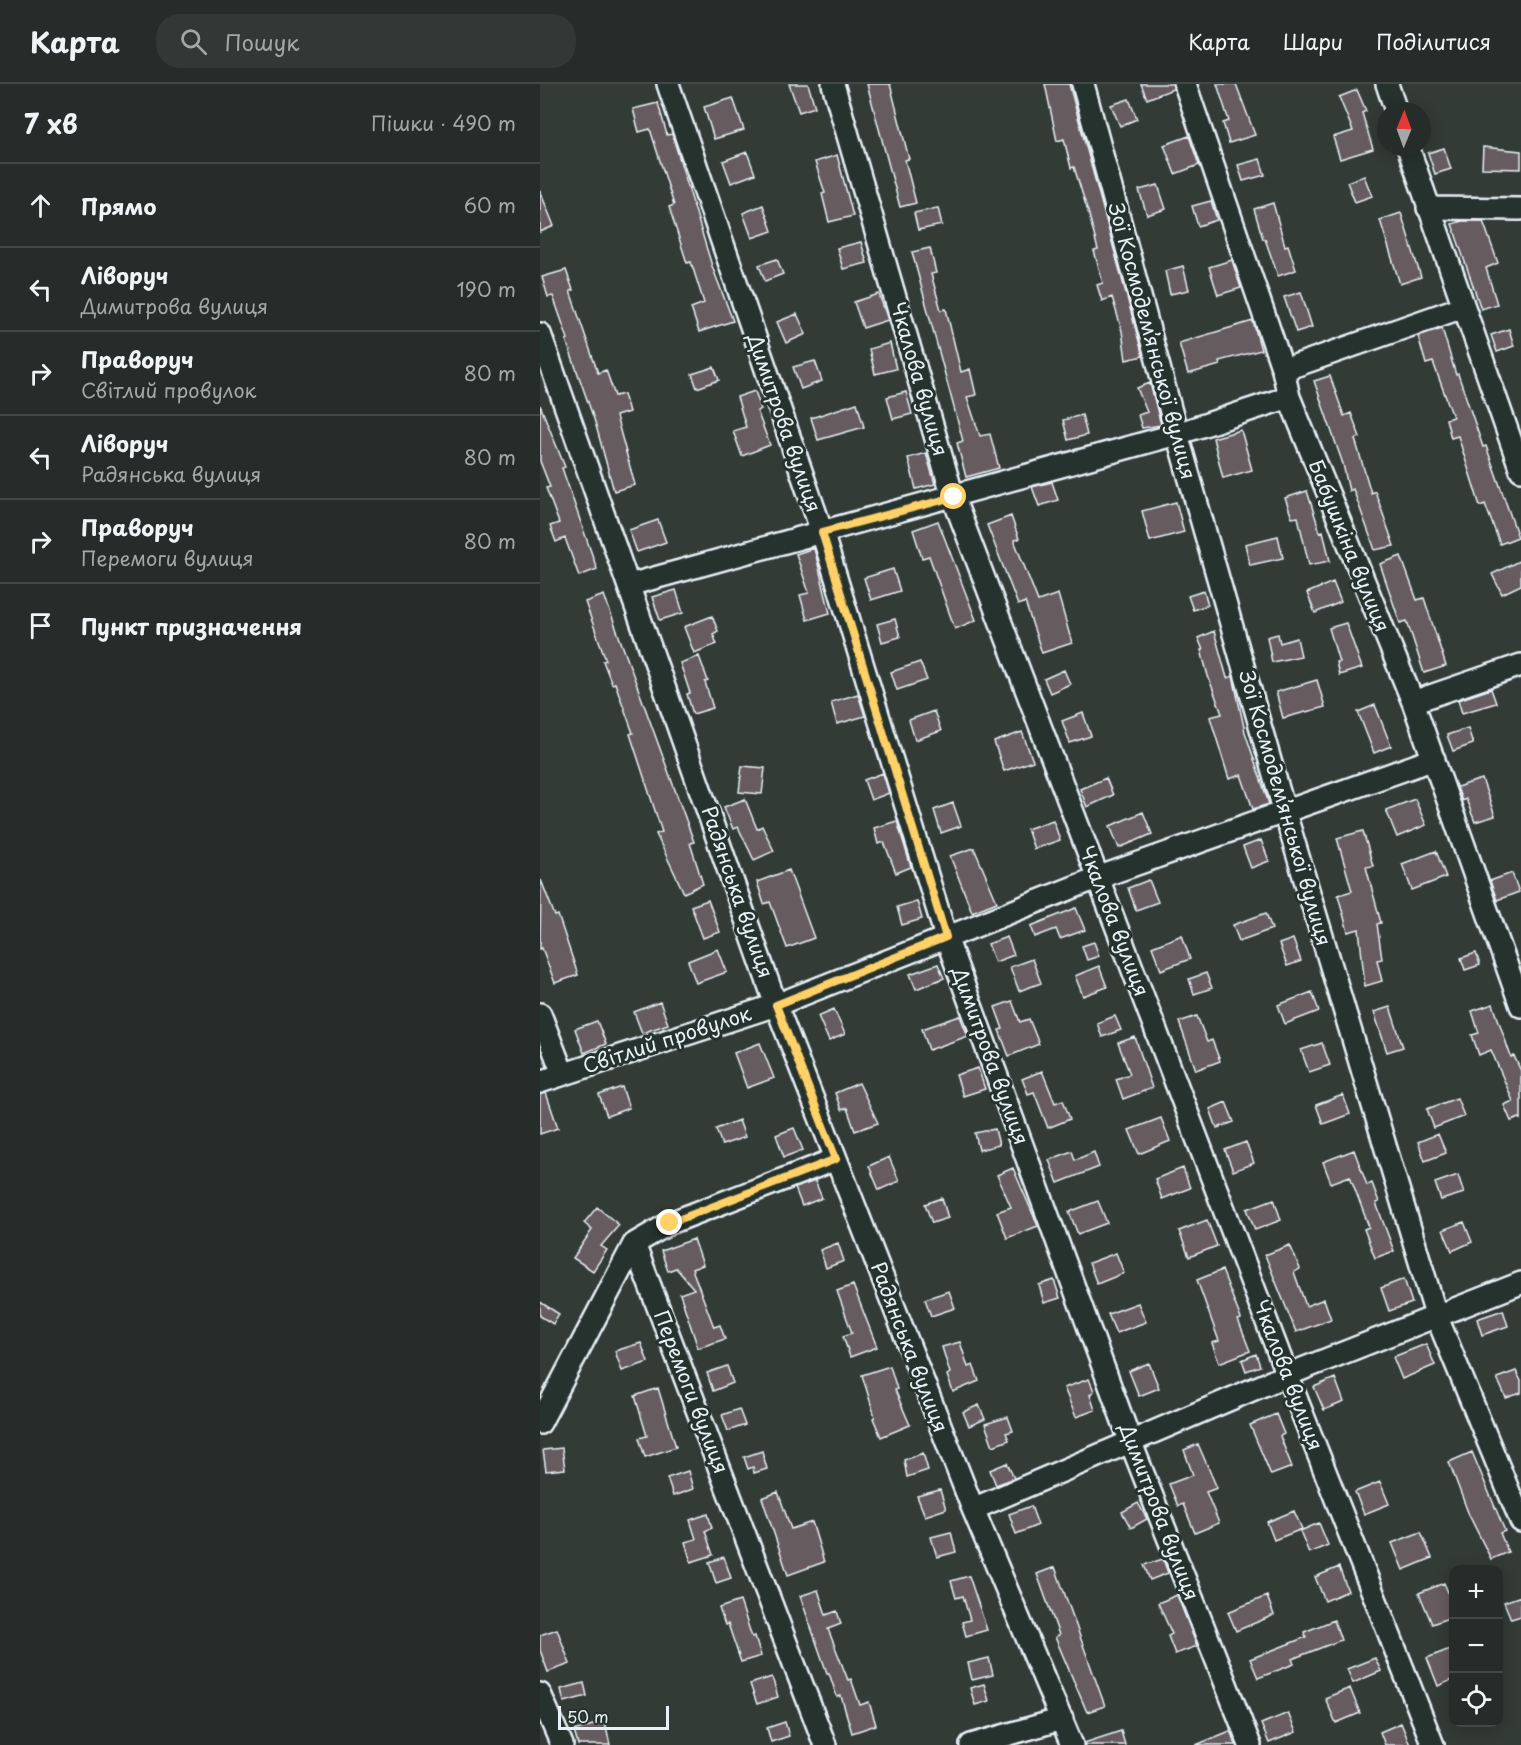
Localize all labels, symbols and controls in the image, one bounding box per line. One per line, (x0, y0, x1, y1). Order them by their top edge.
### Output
search box (156, 14, 576, 68)
text: Карта (30, 20, 120, 63)
icon: search (177, 25, 210, 58)
text: Пошук (225, 25, 299, 58)
text: Карта (1188, 25, 1250, 57)
text: Шари (1283, 25, 1343, 57)
text: Поділитися (1376, 25, 1491, 57)
north arrow (1377, 102, 1431, 156)
text: 7 хв (24, 104, 78, 143)
text: Пішки · 490 m (371, 108, 516, 138)
icon: ahead (24, 189, 57, 222)
text: Прямо (81, 189, 156, 222)
text: 60 m (464, 190, 516, 220)
street label: Зої Космодем’янської вулиця (1102, 199, 1204, 482)
text: Ліворуч (81, 258, 168, 291)
icon: left (24, 273, 57, 306)
text: 190 m (457, 274, 516, 304)
text: Димитрова вулиця (81, 291, 268, 321)
street label: Чкалова вулиця (884, 298, 956, 459)
street label: Димитрова вулиця (740, 328, 830, 516)
text: Праворуч (81, 342, 194, 375)
icon: right (24, 357, 57, 390)
text: 80 m (464, 358, 516, 388)
text: Світлий провулок (81, 375, 256, 405)
text: Ліворуч (81, 426, 168, 459)
icon: left (24, 441, 57, 474)
text: 80 m (464, 442, 516, 472)
street label: Бабушкіна вулиця (1302, 455, 1398, 636)
text: Радянська вулиця (81, 459, 261, 489)
route start (940, 483, 966, 509)
text: Праворуч (81, 510, 194, 543)
icon: right (24, 525, 57, 558)
text: 80 m (464, 526, 516, 556)
text: Перемоги вулиця (81, 543, 254, 573)
icon: arrive (24, 609, 57, 642)
text: Пункт призначення (81, 609, 302, 642)
street label: Зої Космодем’янської вулиця (1232, 666, 1340, 949)
street label: Радянська вулиця (694, 801, 782, 982)
street label: Чкалова вулиця (1072, 841, 1157, 1000)
street label: Димитрова вулиця (945, 962, 1037, 1149)
street label: Світлий провулок (579, 998, 755, 1080)
route end (656, 1209, 682, 1235)
street label: Радянська вулиця (864, 1257, 956, 1436)
street label: Чкалова вулиця (1246, 1295, 1331, 1454)
street label: Перемоги вулиця (647, 1306, 737, 1478)
street label: Димитрова вулиця (1112, 1418, 1207, 1604)
map controls (1449, 1565, 1503, 1727)
button: + (1449, 1565, 1503, 1619)
button: − (1449, 1619, 1503, 1673)
button: locate (1449, 1673, 1503, 1727)
scale bar (558, 1703, 669, 1730)
text: 50 m (567, 1704, 608, 1728)

